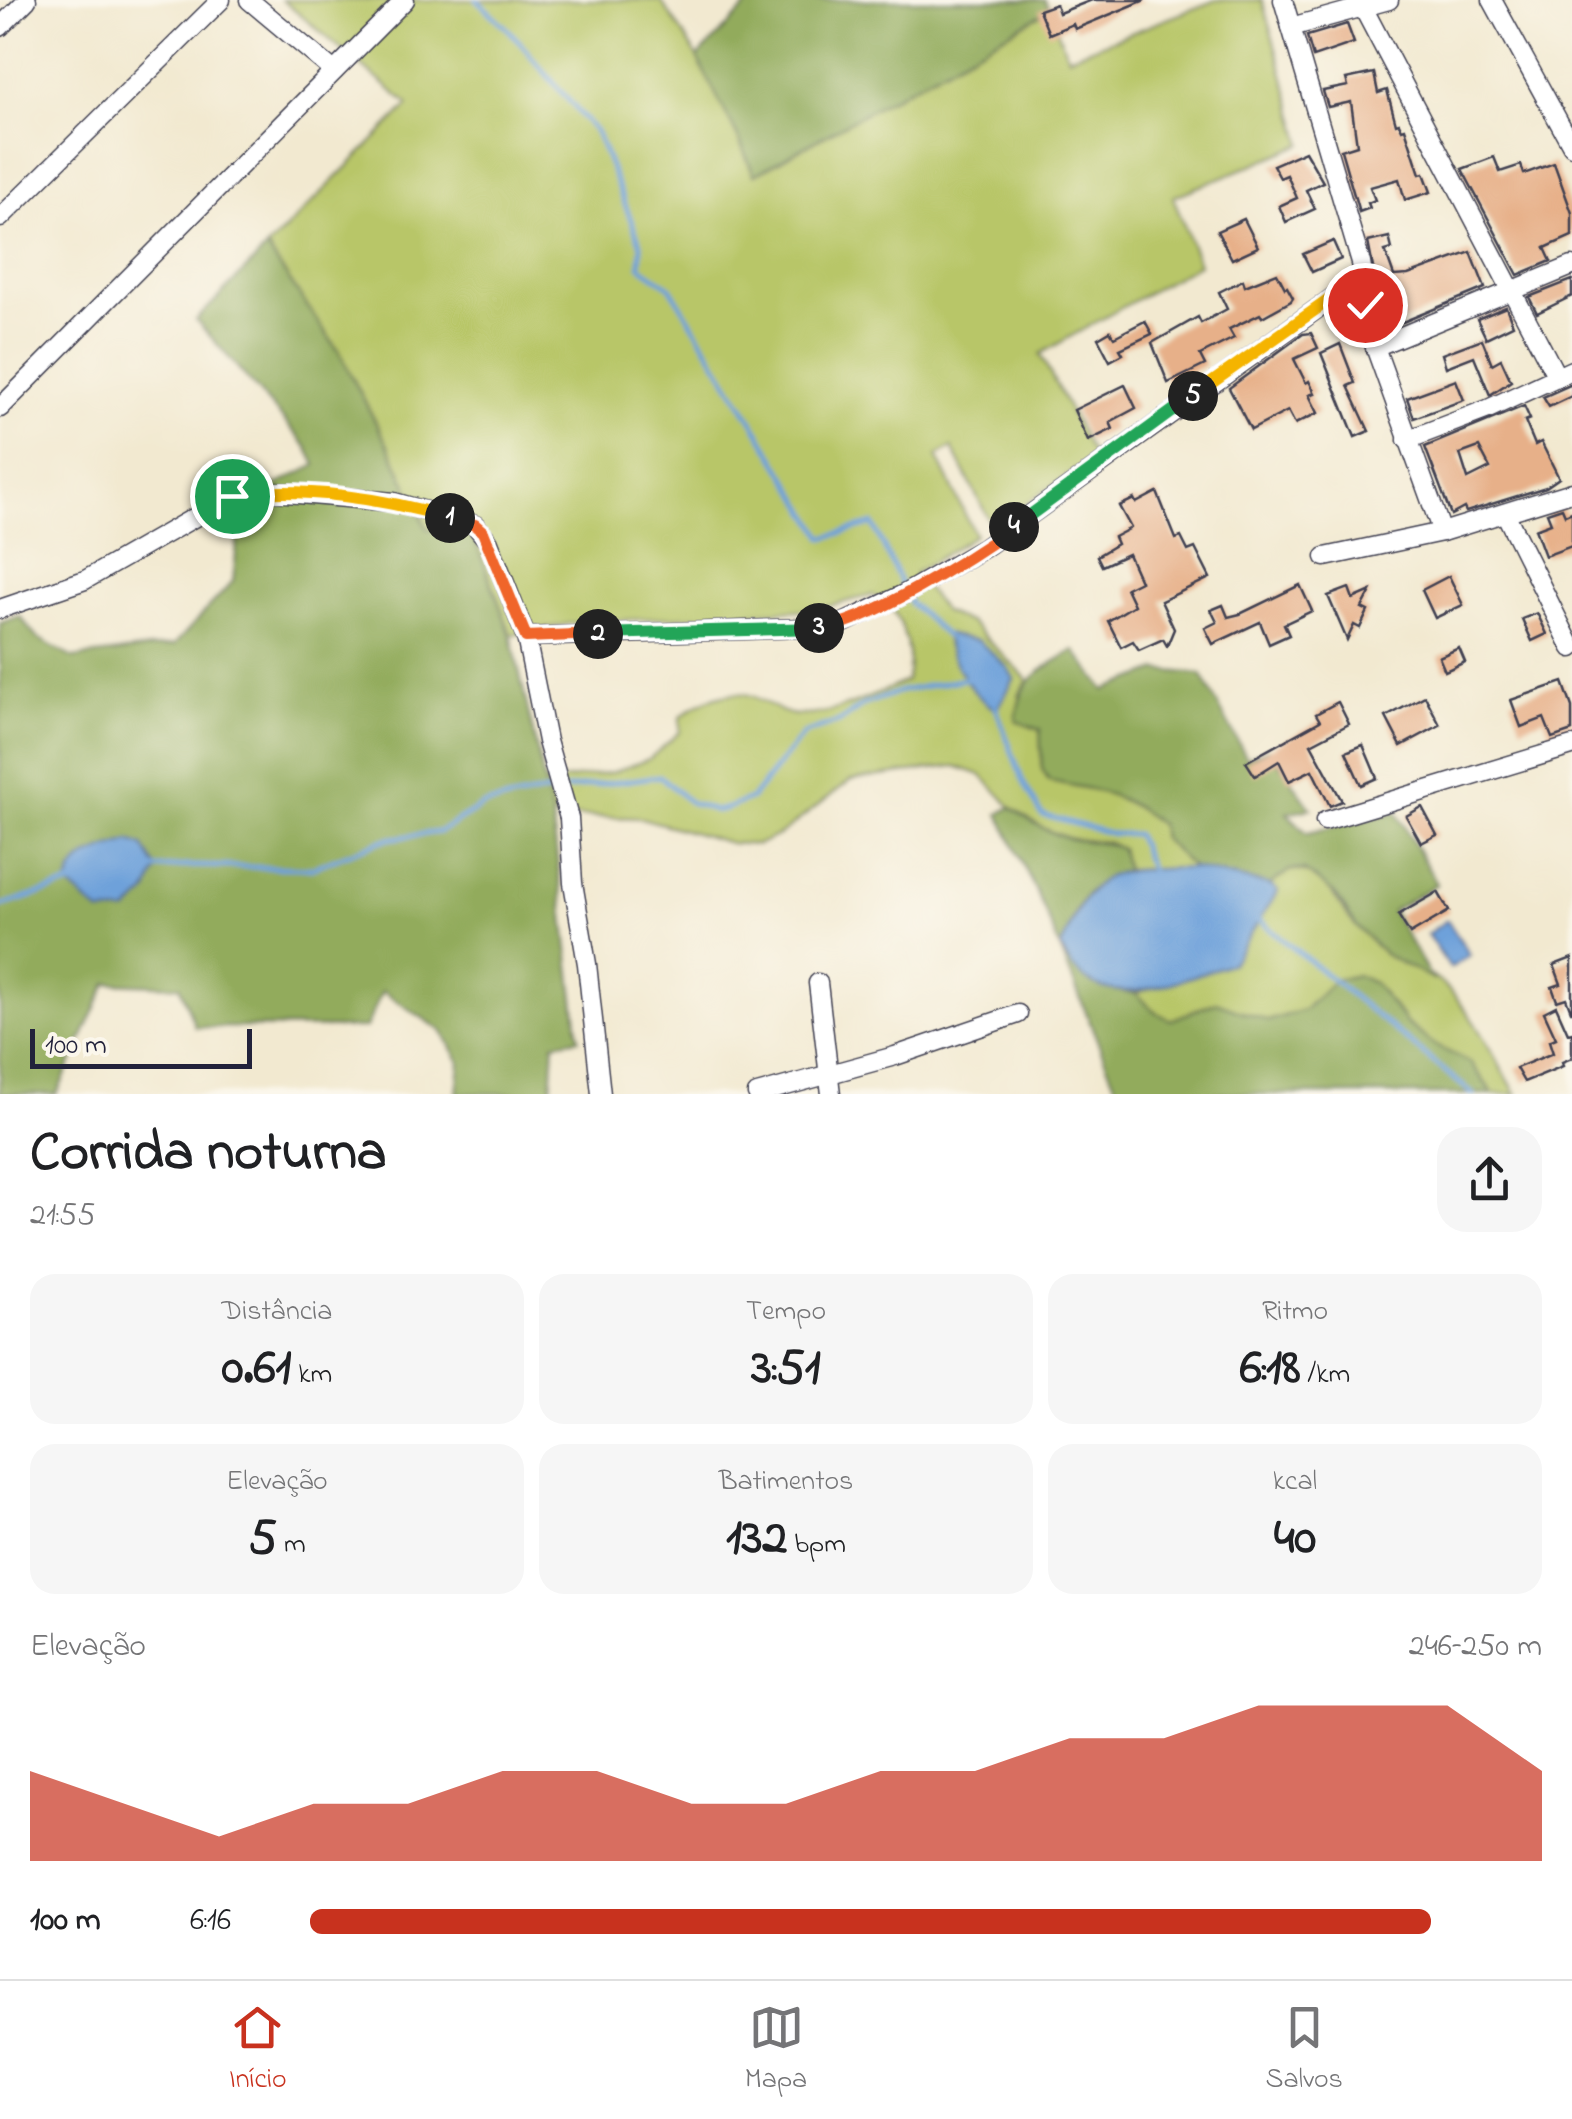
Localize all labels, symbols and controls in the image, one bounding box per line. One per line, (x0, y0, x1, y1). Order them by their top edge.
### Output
pin (1323, 263, 1408, 348)
icon: check (1338, 278, 1393, 333)
pin: 5 (1168, 371, 1218, 421)
text: 5 (1185, 375, 1201, 416)
pin (190, 454, 275, 539)
icon: arrive (205, 469, 260, 524)
pin: 1 (425, 493, 475, 543)
text: 1 (446, 497, 454, 538)
pin: 4 (989, 502, 1039, 552)
text: 4 (1008, 506, 1020, 547)
pin: 3 (794, 603, 844, 653)
text: 3 (813, 607, 825, 648)
pin: 2 (573, 609, 623, 659)
text: 2 (591, 613, 605, 654)
scale bar (30, 1024, 252, 1068)
text: 100 m (45, 1026, 107, 1067)
text: Corrida noturna (30, 1115, 387, 1195)
button: share (1437, 1127, 1542, 1232)
text: 21:55 (30, 1193, 95, 1240)
text: Distância (222, 1292, 332, 1333)
text: Tempo (746, 1292, 826, 1333)
text: Ritmo (1262, 1292, 1328, 1333)
text: 0.61 (222, 1333, 291, 1406)
text: 3:51 (751, 1333, 821, 1406)
text: 6:18 (1240, 1333, 1301, 1406)
text: km (291, 1355, 332, 1396)
text: /km (1301, 1355, 1350, 1396)
text: Elevação (226, 1462, 328, 1503)
text: Batimentos (719, 1462, 853, 1503)
text: kcal (1273, 1462, 1317, 1503)
text: 5 (248, 1503, 277, 1576)
text: 132 (726, 1503, 787, 1576)
text: 40 (1274, 1503, 1316, 1576)
text: m (277, 1525, 306, 1566)
text: bpm (787, 1525, 846, 1566)
text: Elevação (30, 1624, 146, 1671)
text: 246–250 m (1409, 1624, 1542, 1671)
text: 100 m (30, 1898, 101, 1945)
text: 6:16 (190, 1898, 231, 1945)
tab: Início (229, 2000, 287, 2101)
tab: Mapa (745, 2000, 807, 2101)
tab: Salvos (1265, 2000, 1343, 2101)

